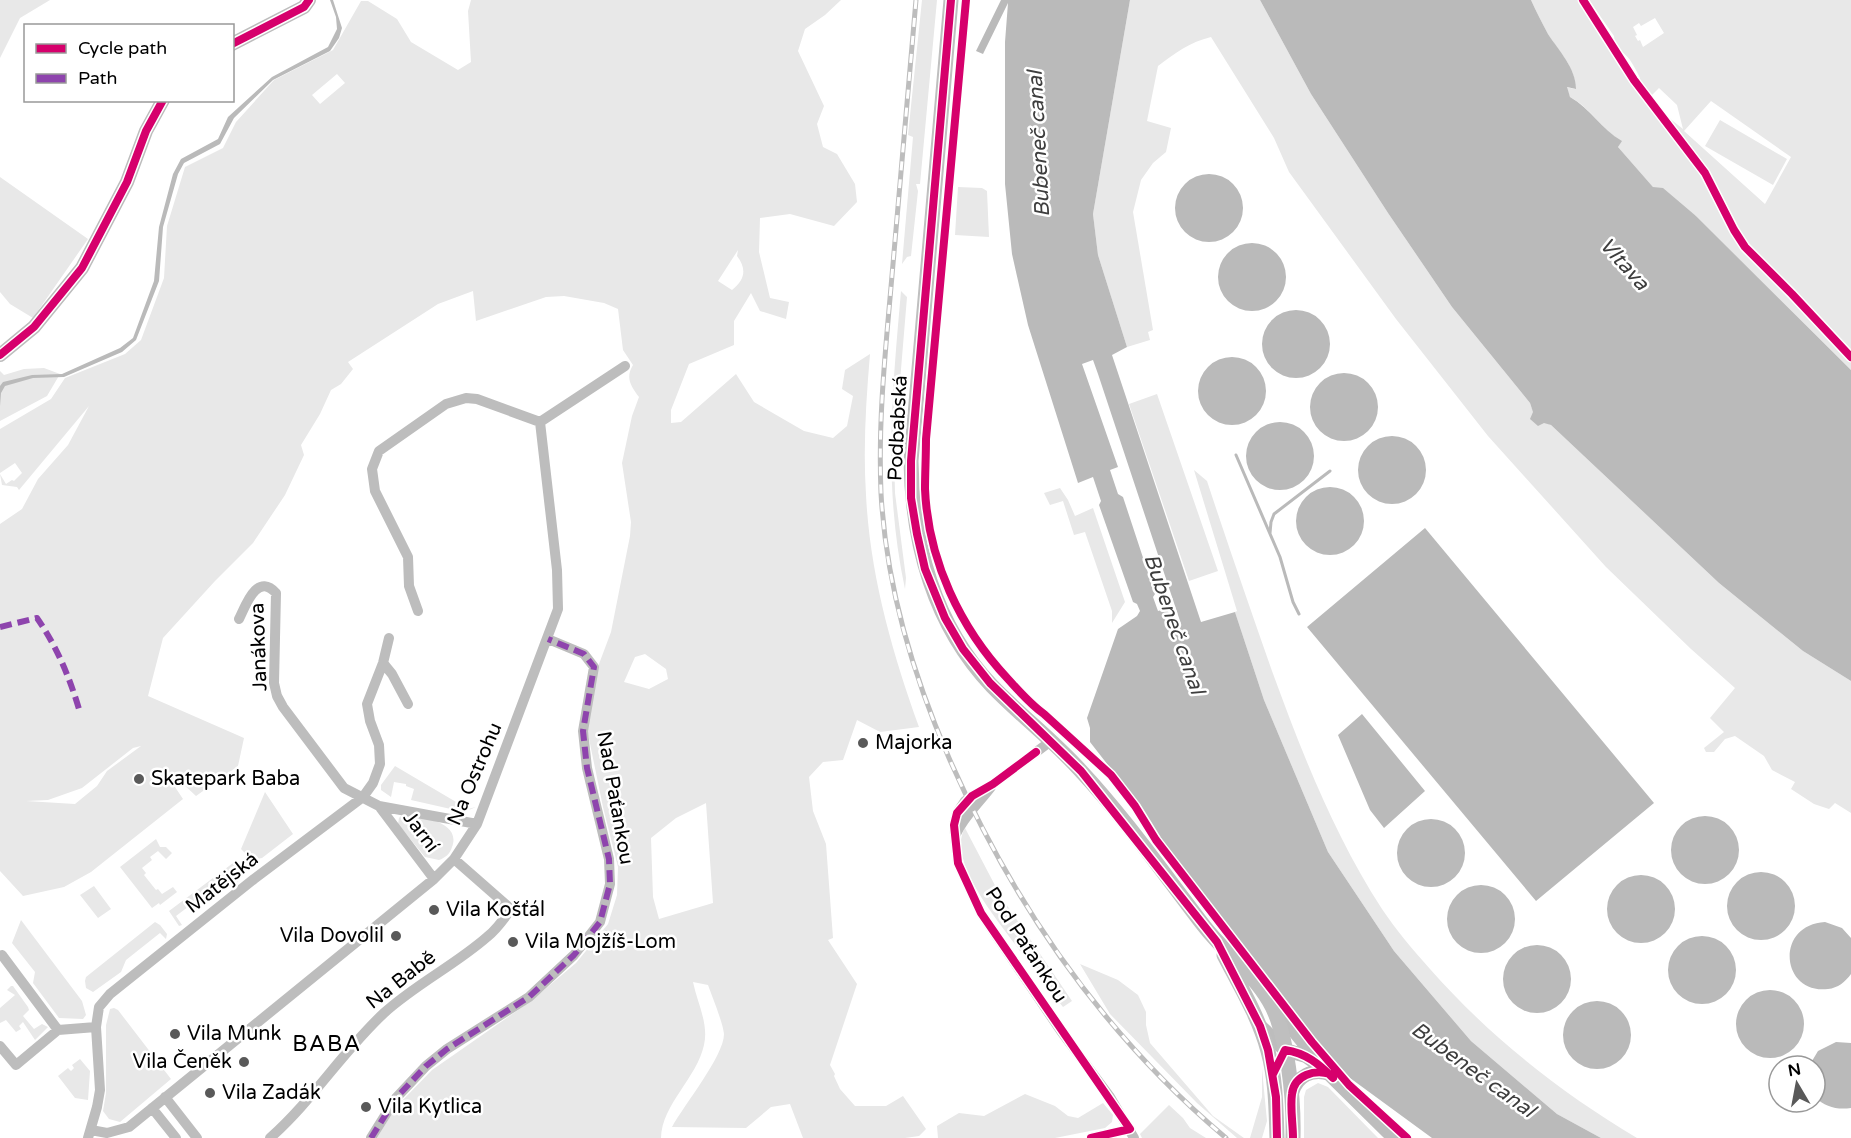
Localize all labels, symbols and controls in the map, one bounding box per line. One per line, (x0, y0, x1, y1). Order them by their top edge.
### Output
legend (24, 24, 234, 102)
text: Cycle path (78, 37, 167, 59)
text: Path (78, 67, 117, 89)
water label: Bubeneč canal (1023, 67, 1055, 218)
water label: Vltava (1594, 233, 1655, 296)
street label: Podbabská (883, 374, 913, 482)
water label: Bubeneč canal (1138, 551, 1211, 700)
street label: Janákova (245, 602, 273, 692)
street label: Na Ostrohu (443, 719, 507, 829)
street label: Nad Paťankou (591, 729, 639, 867)
place label: Majorka (875, 731, 952, 755)
marker: Majorka (856, 736, 870, 750)
place label: Skatepark Baba (151, 767, 300, 791)
marker: Skatepark Baba (132, 772, 146, 786)
street label: Jarní (398, 807, 444, 857)
street label: Matějská (181, 847, 263, 919)
street label: Pod Paťankou (980, 883, 1072, 1007)
place label: Vila Košťál (446, 898, 545, 922)
marker: Vila Košťál (427, 903, 441, 917)
place label: Vila Dovolil (280, 924, 384, 948)
marker: Vila Dovolil (389, 929, 403, 943)
place label: Vila Mojžíš-Lom (525, 930, 676, 954)
marker: Vila Mojžíš-Lom (506, 935, 520, 949)
street label: Na Babě (361, 945, 441, 1015)
water label: Bubeneč canal (1406, 1017, 1542, 1125)
place label: Vila Munk (187, 1022, 281, 1046)
marker: Vila Munk (168, 1027, 182, 1041)
district label: BABA (292, 1031, 362, 1057)
place label: Vila Čeněk (133, 1049, 232, 1074)
north arrow (1767, 1054, 1827, 1114)
marker: Vila Čeněk (237, 1055, 251, 1069)
text: N (1787, 1059, 1803, 1081)
place label: Vila Zadák (222, 1081, 321, 1105)
marker: Vila Zadák (203, 1086, 217, 1100)
place label: Vila Kytlica (378, 1095, 482, 1119)
marker: Vila Kytlica (359, 1100, 373, 1114)

